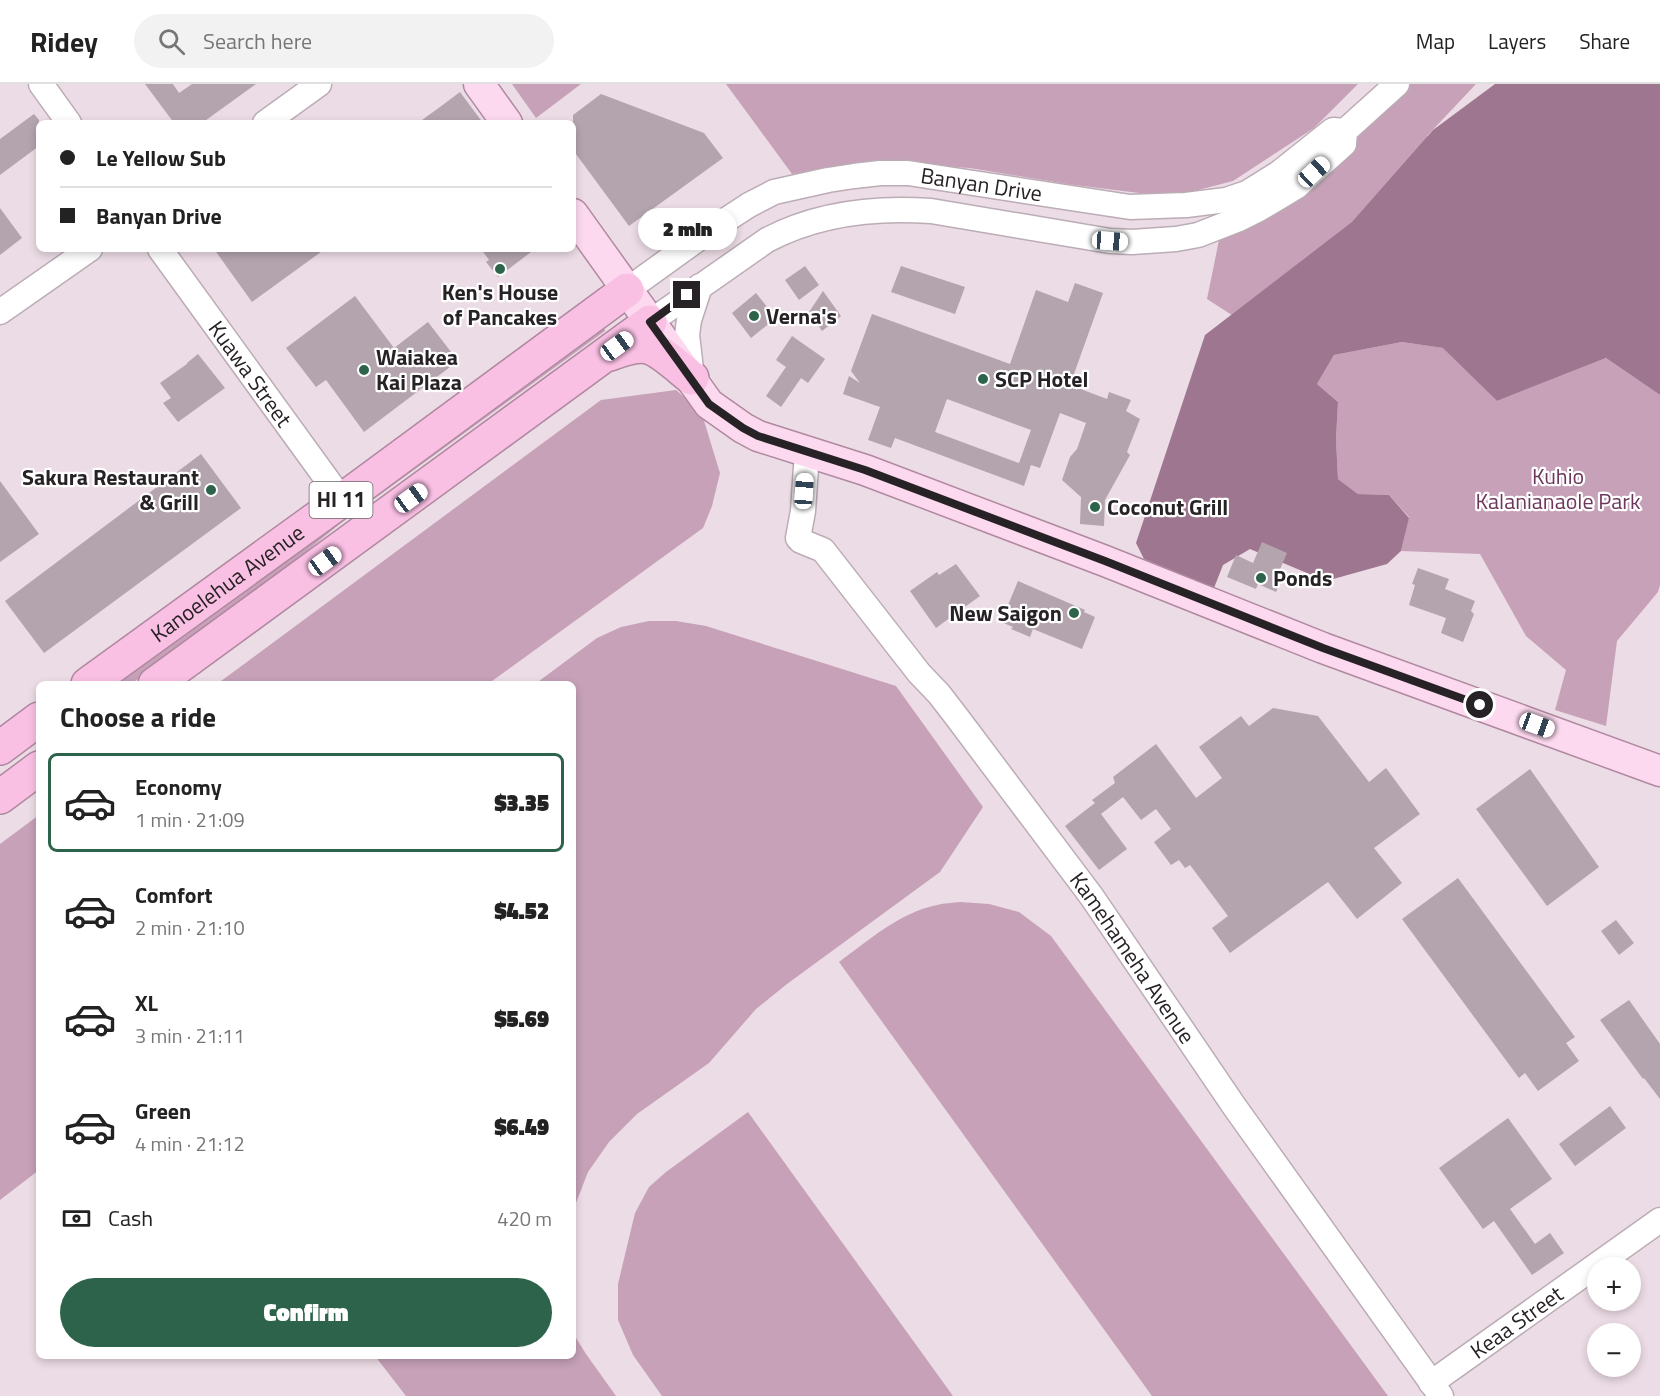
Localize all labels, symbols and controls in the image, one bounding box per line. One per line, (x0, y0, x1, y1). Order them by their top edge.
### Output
search box (134, 14, 554, 68)
text: Ridey (30, 20, 98, 63)
text: Search here (203, 24, 312, 58)
icon: search (155, 25, 188, 58)
text: Map (1416, 25, 1455, 57)
text: Layers (1488, 25, 1546, 57)
text: Share (1579, 25, 1630, 57)
text: Le Yellow Sub (96, 141, 226, 175)
car (1295, 153, 1333, 191)
street label: Banyan Drive (918, 158, 1045, 210)
text: Banyan Drive (96, 199, 222, 233)
callout: 2 min (638, 208, 736, 250)
text: 2 min (663, 213, 712, 244)
car (1091, 231, 1129, 251)
marker: Ken's House of Pancakes (493, 262, 507, 276)
place label: Ken's House of Pancakes (442, 275, 558, 334)
route end (673, 281, 700, 308)
place label: Verna's (766, 299, 837, 333)
marker: Verna's (747, 309, 761, 323)
street label: Kuawa Street (200, 313, 301, 434)
car (597, 328, 637, 364)
place label: Waiakea Kai Plaza (376, 340, 462, 399)
place label: SCP Hotel (995, 362, 1088, 396)
marker: Waiakea Kai Plaza (357, 363, 371, 377)
marker: SCP Hotel (976, 372, 990, 386)
park label: Kuhio Kalanianaole Park (1476, 459, 1641, 518)
place label: Sakura Restaurant & Grill (22, 460, 199, 519)
car (794, 472, 814, 510)
car (391, 480, 431, 516)
road number: HI 11 (310, 482, 372, 518)
marker: Sakura Restaurant & Grill (204, 483, 218, 497)
place label: Coconut Grill (1107, 490, 1228, 524)
marker: Coconut Grill (1088, 500, 1102, 514)
street label: Kanoelehua Avenue (143, 516, 311, 650)
car (305, 543, 345, 579)
place label: Ponds (1273, 561, 1332, 595)
marker: Ponds (1254, 571, 1268, 585)
place label: New Saigon (949, 596, 1062, 630)
marker: New Saigon (1067, 606, 1081, 620)
route start (1466, 691, 1493, 718)
text: Choose a ride (60, 696, 216, 737)
car (1517, 710, 1557, 740)
text: Economy (135, 770, 222, 804)
icon: car (63, 776, 117, 830)
text: $3.35 (494, 786, 549, 820)
text: 1 min · 21:09 (135, 804, 245, 835)
street label: Kamehameha Avenue (1062, 864, 1204, 1051)
text: Comfort (135, 878, 213, 912)
icon: car (63, 884, 117, 938)
text: $4.52 (494, 894, 549, 928)
text: 2 min · 21:10 (135, 912, 245, 943)
text: XL (135, 986, 158, 1020)
icon: car (63, 992, 117, 1046)
text: $5.69 (494, 1002, 549, 1036)
text: 3 min · 21:11 (135, 1020, 245, 1051)
text: Green (135, 1094, 191, 1128)
icon: car (63, 1100, 117, 1154)
text: $6.49 (494, 1110, 549, 1144)
text: 4 min · 21:12 (135, 1128, 245, 1159)
text: Cash (108, 1201, 153, 1235)
icon: cash (60, 1202, 93, 1235)
text: 420 m (497, 1203, 552, 1234)
map controls (1587, 1257, 1641, 1377)
button: + (1587, 1257, 1641, 1311)
street label: Keaa Street (1463, 1277, 1570, 1367)
button: Confirm (60, 1278, 552, 1347)
button: − (1587, 1323, 1641, 1377)

